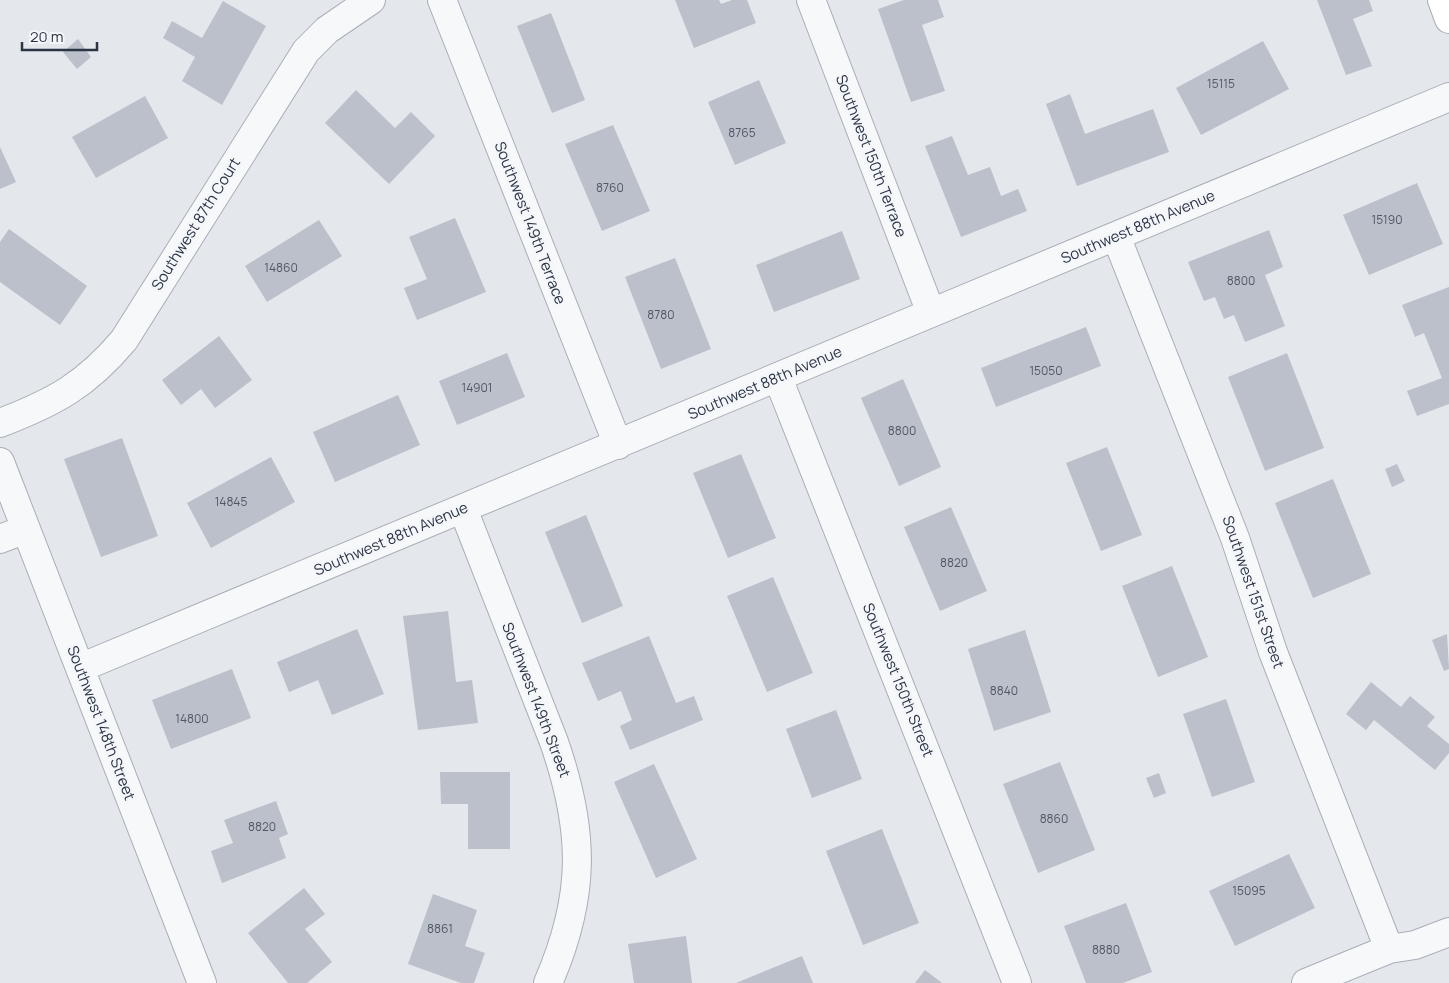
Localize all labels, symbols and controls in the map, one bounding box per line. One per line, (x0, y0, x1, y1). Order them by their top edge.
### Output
scale bar (22, 20, 98, 52)
text: 20 m (30, 26, 63, 47)
street label: Southwest 150th Terrace (831, 71, 912, 240)
house number: 15115 (1207, 75, 1235, 92)
house number: 8765 (728, 124, 756, 141)
street label: Southwest 149th Terrace (490, 138, 571, 307)
street label: Southwest 87th Court (146, 153, 245, 294)
house number: 8760 (596, 179, 624, 196)
street label: Southwest 88th Avenue (1058, 184, 1218, 269)
house number: 15190 (1371, 211, 1403, 228)
house number: 14860 (264, 259, 298, 276)
house number: 8800 (1227, 272, 1255, 289)
house number: 8780 (647, 306, 675, 323)
street label: Southwest 88th Avenue (685, 340, 845, 425)
house number: 15050 (1029, 362, 1063, 379)
house number: 14901 (461, 379, 493, 396)
house number: 8800 (888, 422, 916, 439)
house number: 14845 (215, 493, 247, 510)
street label: Southwest 88th Avenue (311, 496, 471, 581)
street label: Southwest 151st Street (1217, 513, 1289, 671)
house number: 8820 (940, 554, 968, 571)
street label: Southwest 150th Street (858, 600, 939, 760)
street label: Southwest 149th Street (497, 619, 576, 780)
street label: Southwest 148th Street (62, 642, 141, 803)
house number: 8840 (990, 682, 1018, 699)
house number: 14800 (175, 710, 209, 727)
house number: 8860 (1040, 810, 1068, 827)
house number: 8820 (248, 818, 276, 835)
house number: 15095 (1232, 882, 1266, 899)
house number: 8861 (427, 920, 453, 937)
house number: 8880 (1092, 941, 1120, 958)

